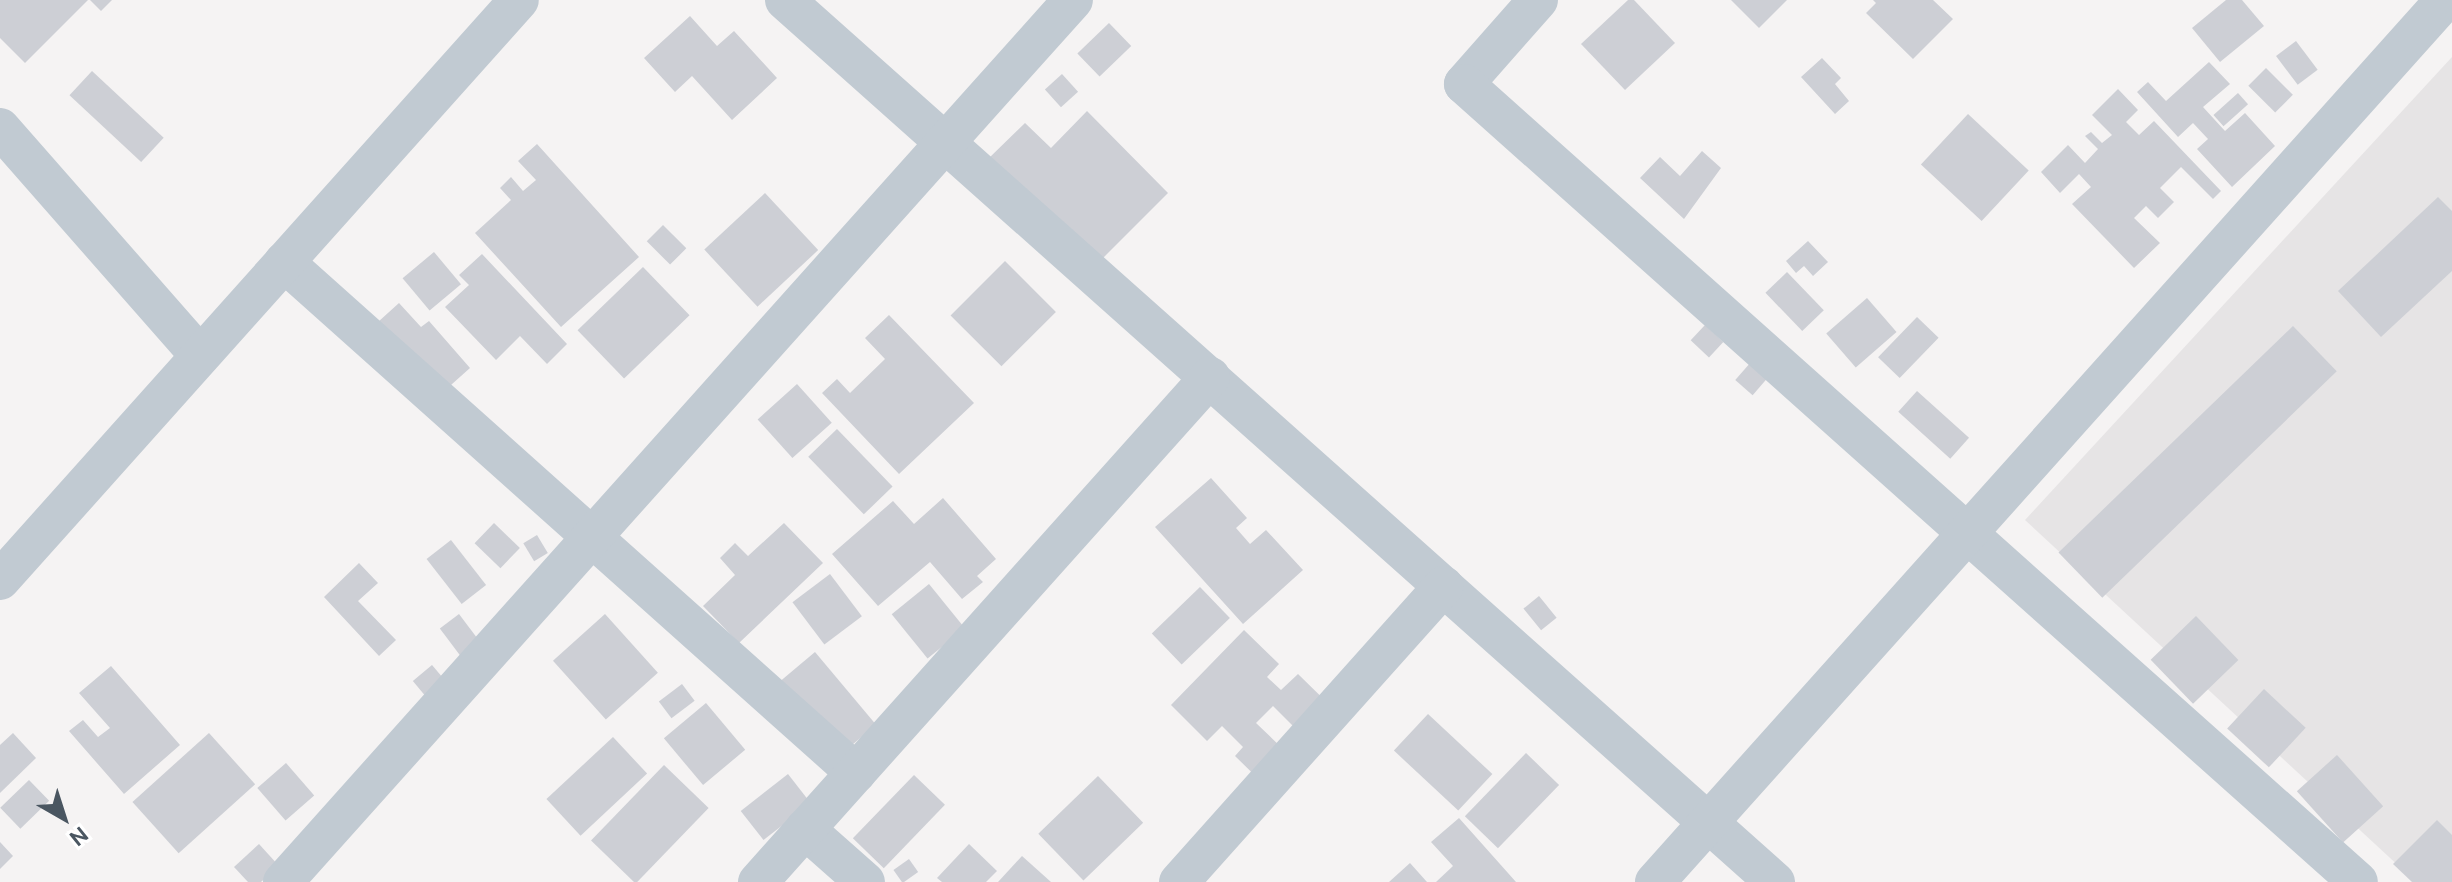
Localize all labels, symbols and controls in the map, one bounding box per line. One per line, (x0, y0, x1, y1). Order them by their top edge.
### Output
north arrow (24, 778, 104, 858)
text: N (65, 822, 94, 852)

